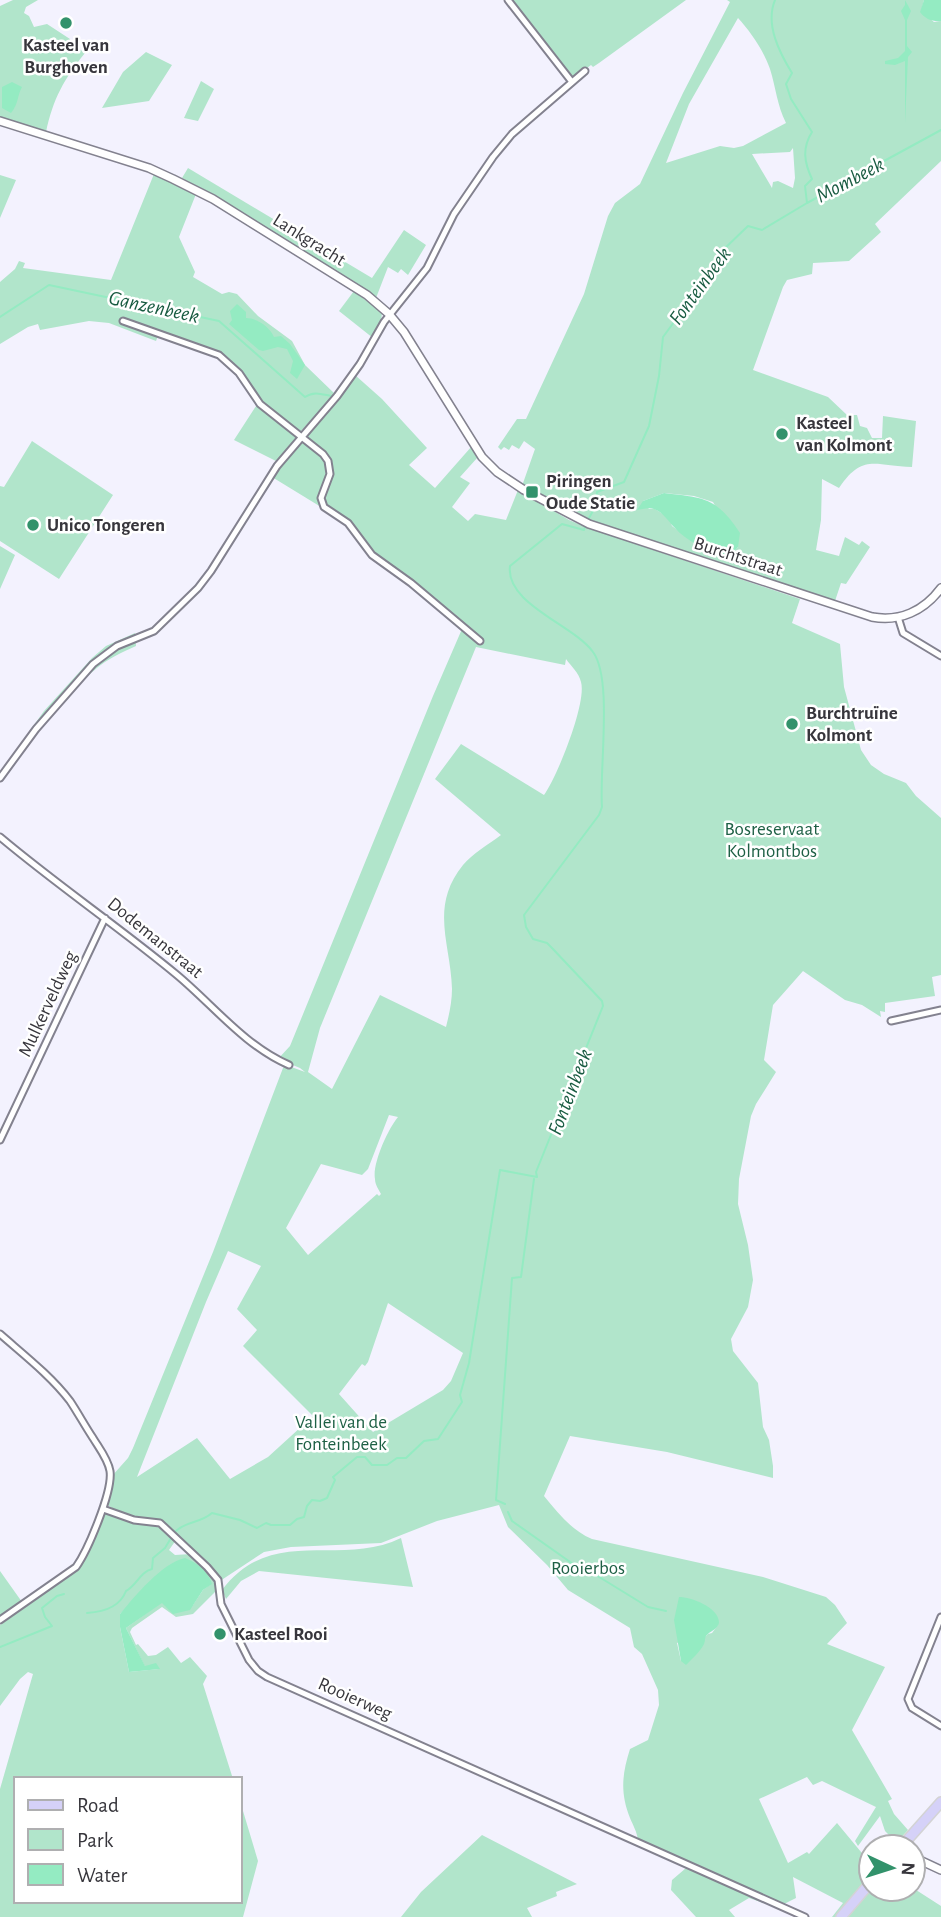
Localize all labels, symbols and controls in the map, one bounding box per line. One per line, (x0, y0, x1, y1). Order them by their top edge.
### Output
marker: Kasteel van Burghoven (58, 15, 74, 31)
place label: Kasteel van Burghoven (23, 36, 109, 77)
water label: Mombeek (812, 153, 888, 207)
street label: Lankgracht (269, 210, 349, 270)
water label: Fonteinbeek (665, 243, 735, 329)
water label: Ganzenbeek (107, 287, 201, 327)
place label: Kasteel van Kolmont (796, 414, 893, 455)
marker: Kasteel van Kolmont (774, 426, 790, 442)
place label: Piringen Oude Statie (546, 472, 635, 513)
marker: Piringen Oude Statie (524, 484, 540, 500)
place label: Unico Tongeren (47, 516, 165, 535)
marker: Unico Tongeren (25, 517, 41, 533)
street label: Burchtstraat (691, 534, 785, 580)
place label: Burchtruïne Kolmont (806, 704, 898, 745)
marker: Burchtruïne Kolmont (784, 716, 800, 732)
park label: Bosreservaat Kolmontbos (725, 820, 819, 861)
street label: Dodemanstraat (104, 894, 206, 982)
street label: Mulkerveldweg (15, 948, 81, 1060)
water label: Fonteinbeek (544, 1046, 596, 1138)
park label: Vallei van de Fonteinbeek (295, 1413, 387, 1454)
park label: Rooierbos (551, 1559, 625, 1578)
place label: Kasteel Rooi (234, 1625, 328, 1644)
marker: Kasteel Rooi (212, 1626, 228, 1642)
street label: Rooierweg (315, 1674, 395, 1724)
legend (14, 1777, 242, 1903)
text: Road (77, 1795, 119, 1816)
text: Park (77, 1830, 114, 1851)
north arrow (857, 1833, 927, 1903)
text: N (898, 1862, 917, 1876)
text: Water (77, 1865, 127, 1886)

